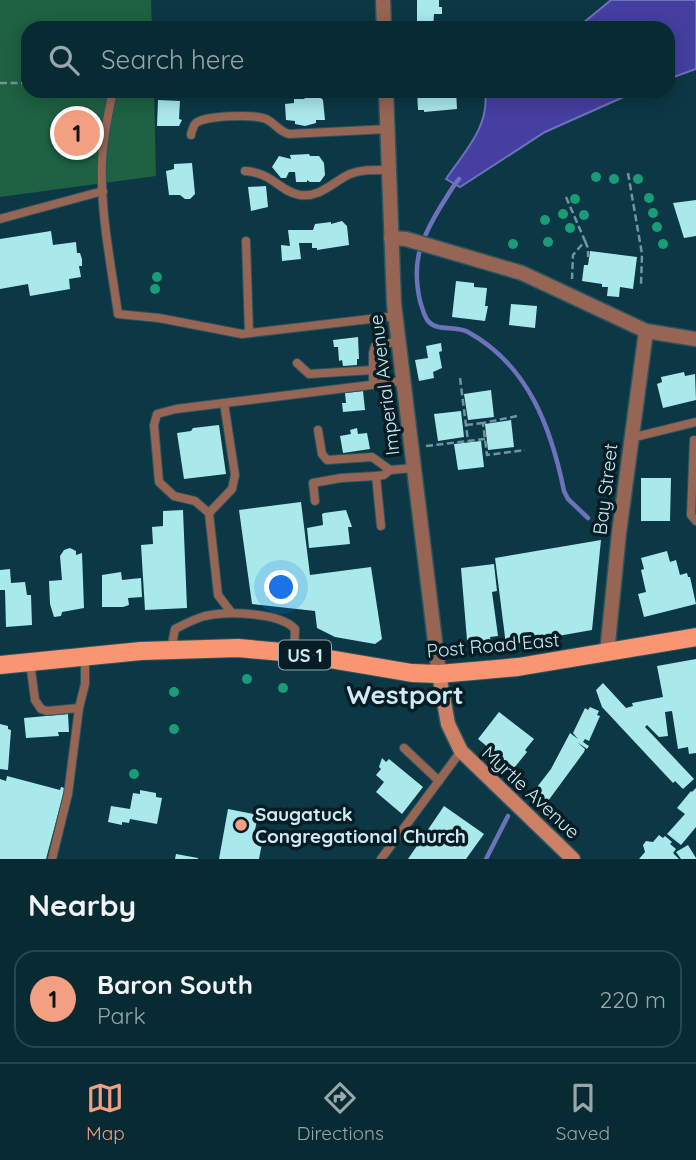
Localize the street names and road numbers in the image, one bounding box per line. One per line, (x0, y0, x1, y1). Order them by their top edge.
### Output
street label: Imperial Avenue (363, 313, 405, 457)
street label: Bay Street (587, 442, 623, 536)
street label: Post Road East (426, 627, 560, 663)
road number: US 1 (279, 640, 331, 670)
street label: Myrtle Avenue (477, 740, 585, 844)

